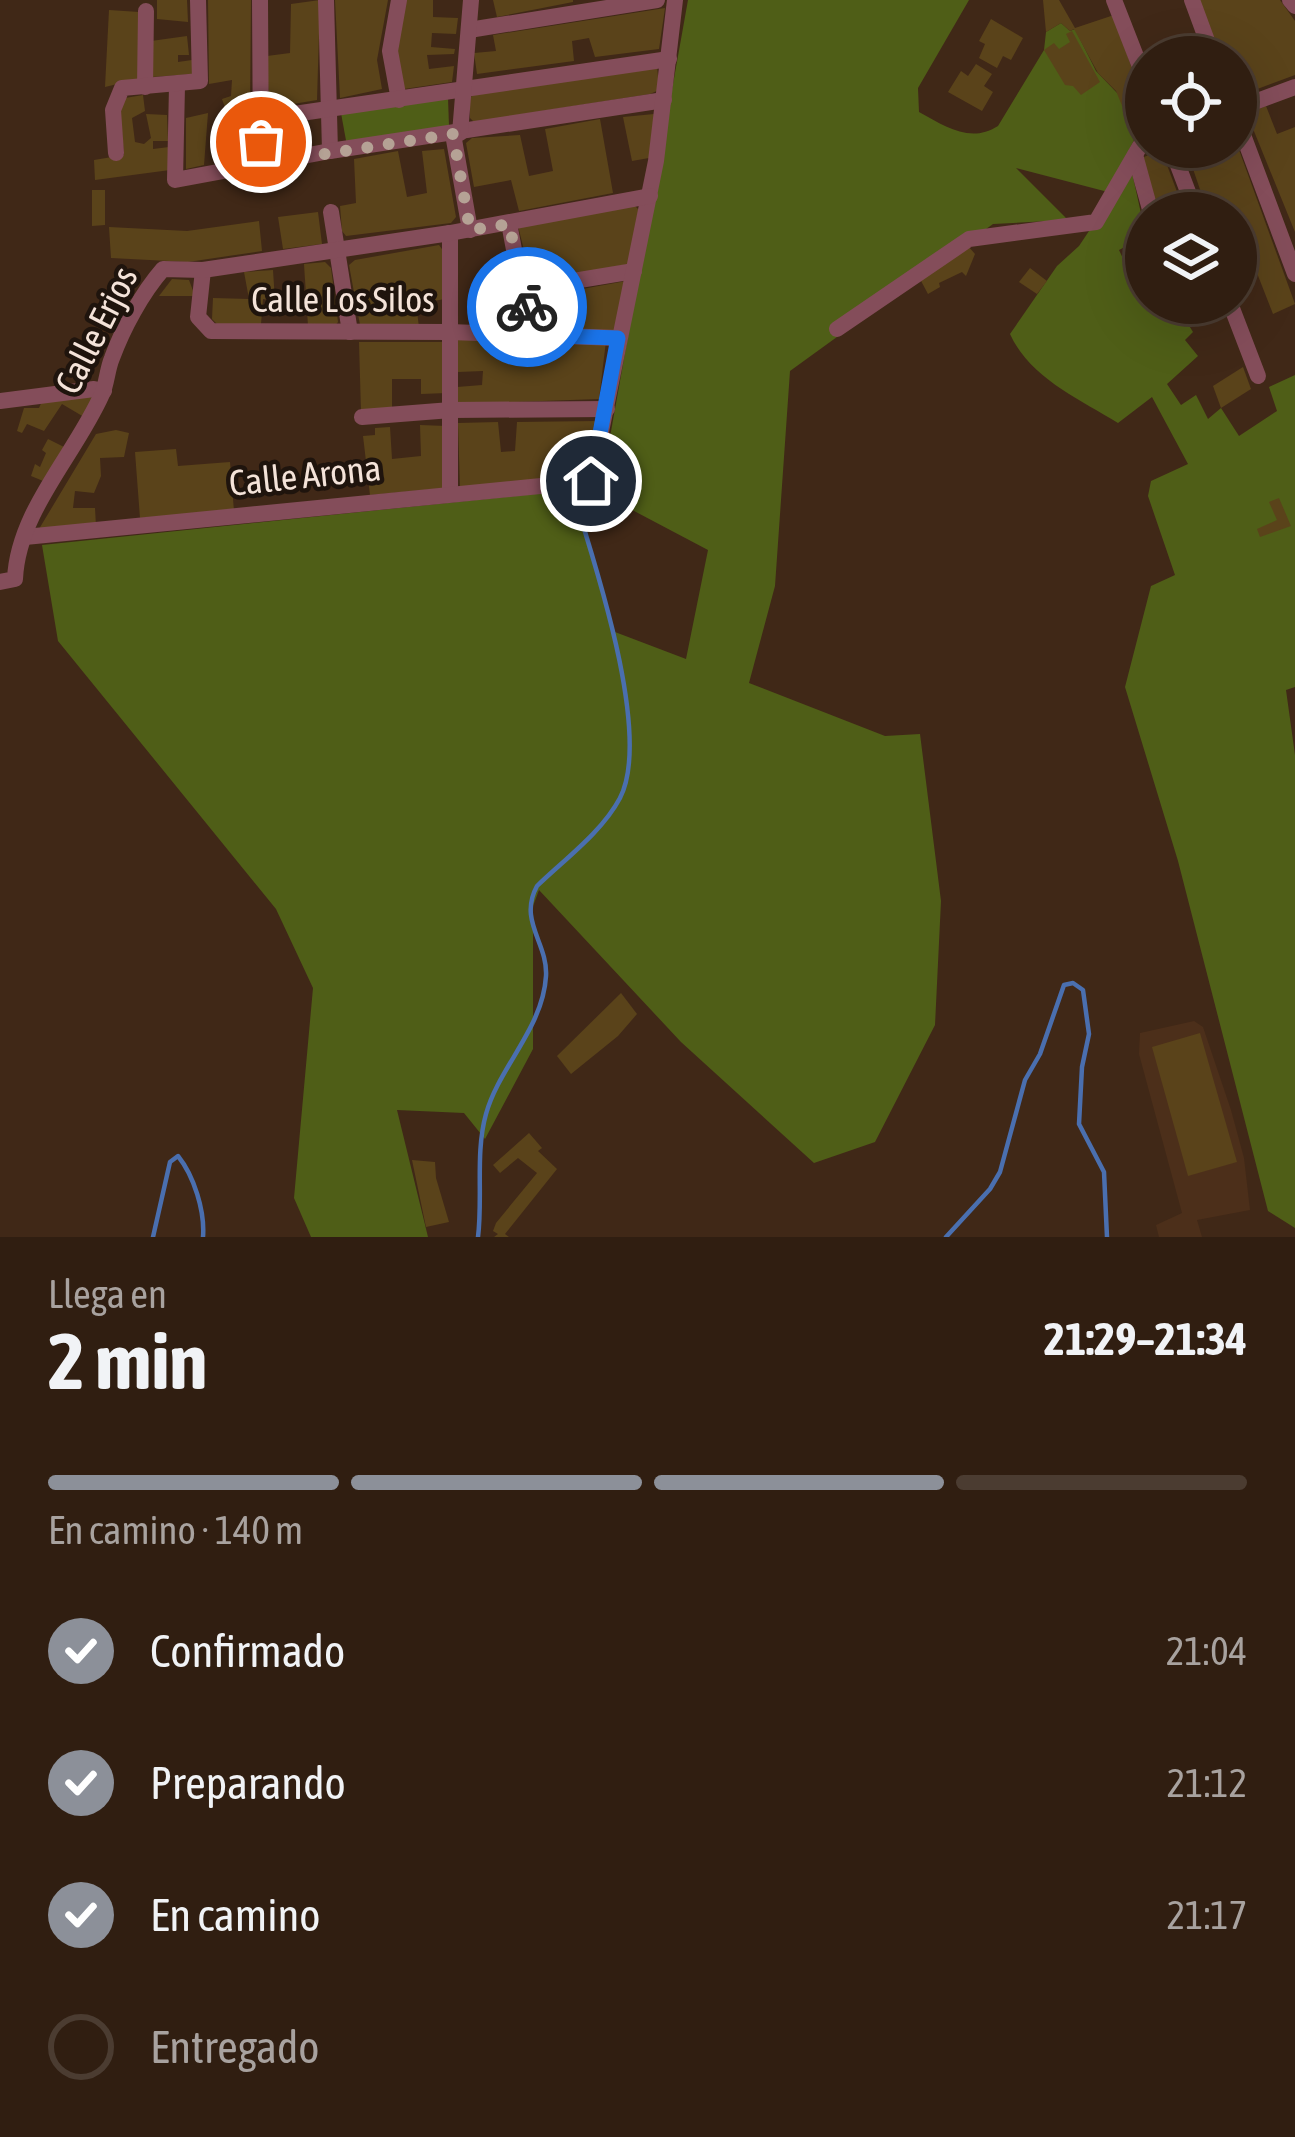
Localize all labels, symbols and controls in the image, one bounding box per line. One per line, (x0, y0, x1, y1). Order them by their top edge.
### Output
map controls (1125, 36, 1257, 324)
button: locate (1125, 36, 1257, 168)
pin (210, 91, 312, 193)
icon: bag (228, 109, 294, 175)
button: layers (1125, 192, 1257, 324)
courier (467, 247, 587, 367)
street label: Calle Erjos (46, 260, 146, 400)
icon: bike (494, 274, 560, 340)
street label: Calle Los Silos (251, 278, 435, 320)
pin (540, 430, 642, 532)
street label: Calle Arona (227, 446, 383, 504)
icon: home (558, 448, 624, 514)
text: Llega en (48, 1272, 167, 1316)
text: 21:29–21:34 (1044, 1313, 1247, 1365)
text: 2 min (48, 1316, 207, 1406)
text: En camino · 140 m (48, 1508, 303, 1552)
icon: check (48, 1618, 114, 1684)
text: Confirmado (150, 1625, 345, 1677)
text: 21:04 (1166, 1629, 1247, 1673)
icon: check (48, 1750, 114, 1816)
text: Preparando (150, 1757, 346, 1809)
text: 21:12 (1167, 1761, 1247, 1805)
icon: check (48, 1882, 114, 1948)
text: En camino (150, 1889, 320, 1941)
text: 21:17 (1167, 1893, 1247, 1937)
text: Entregado (150, 2021, 320, 2073)

